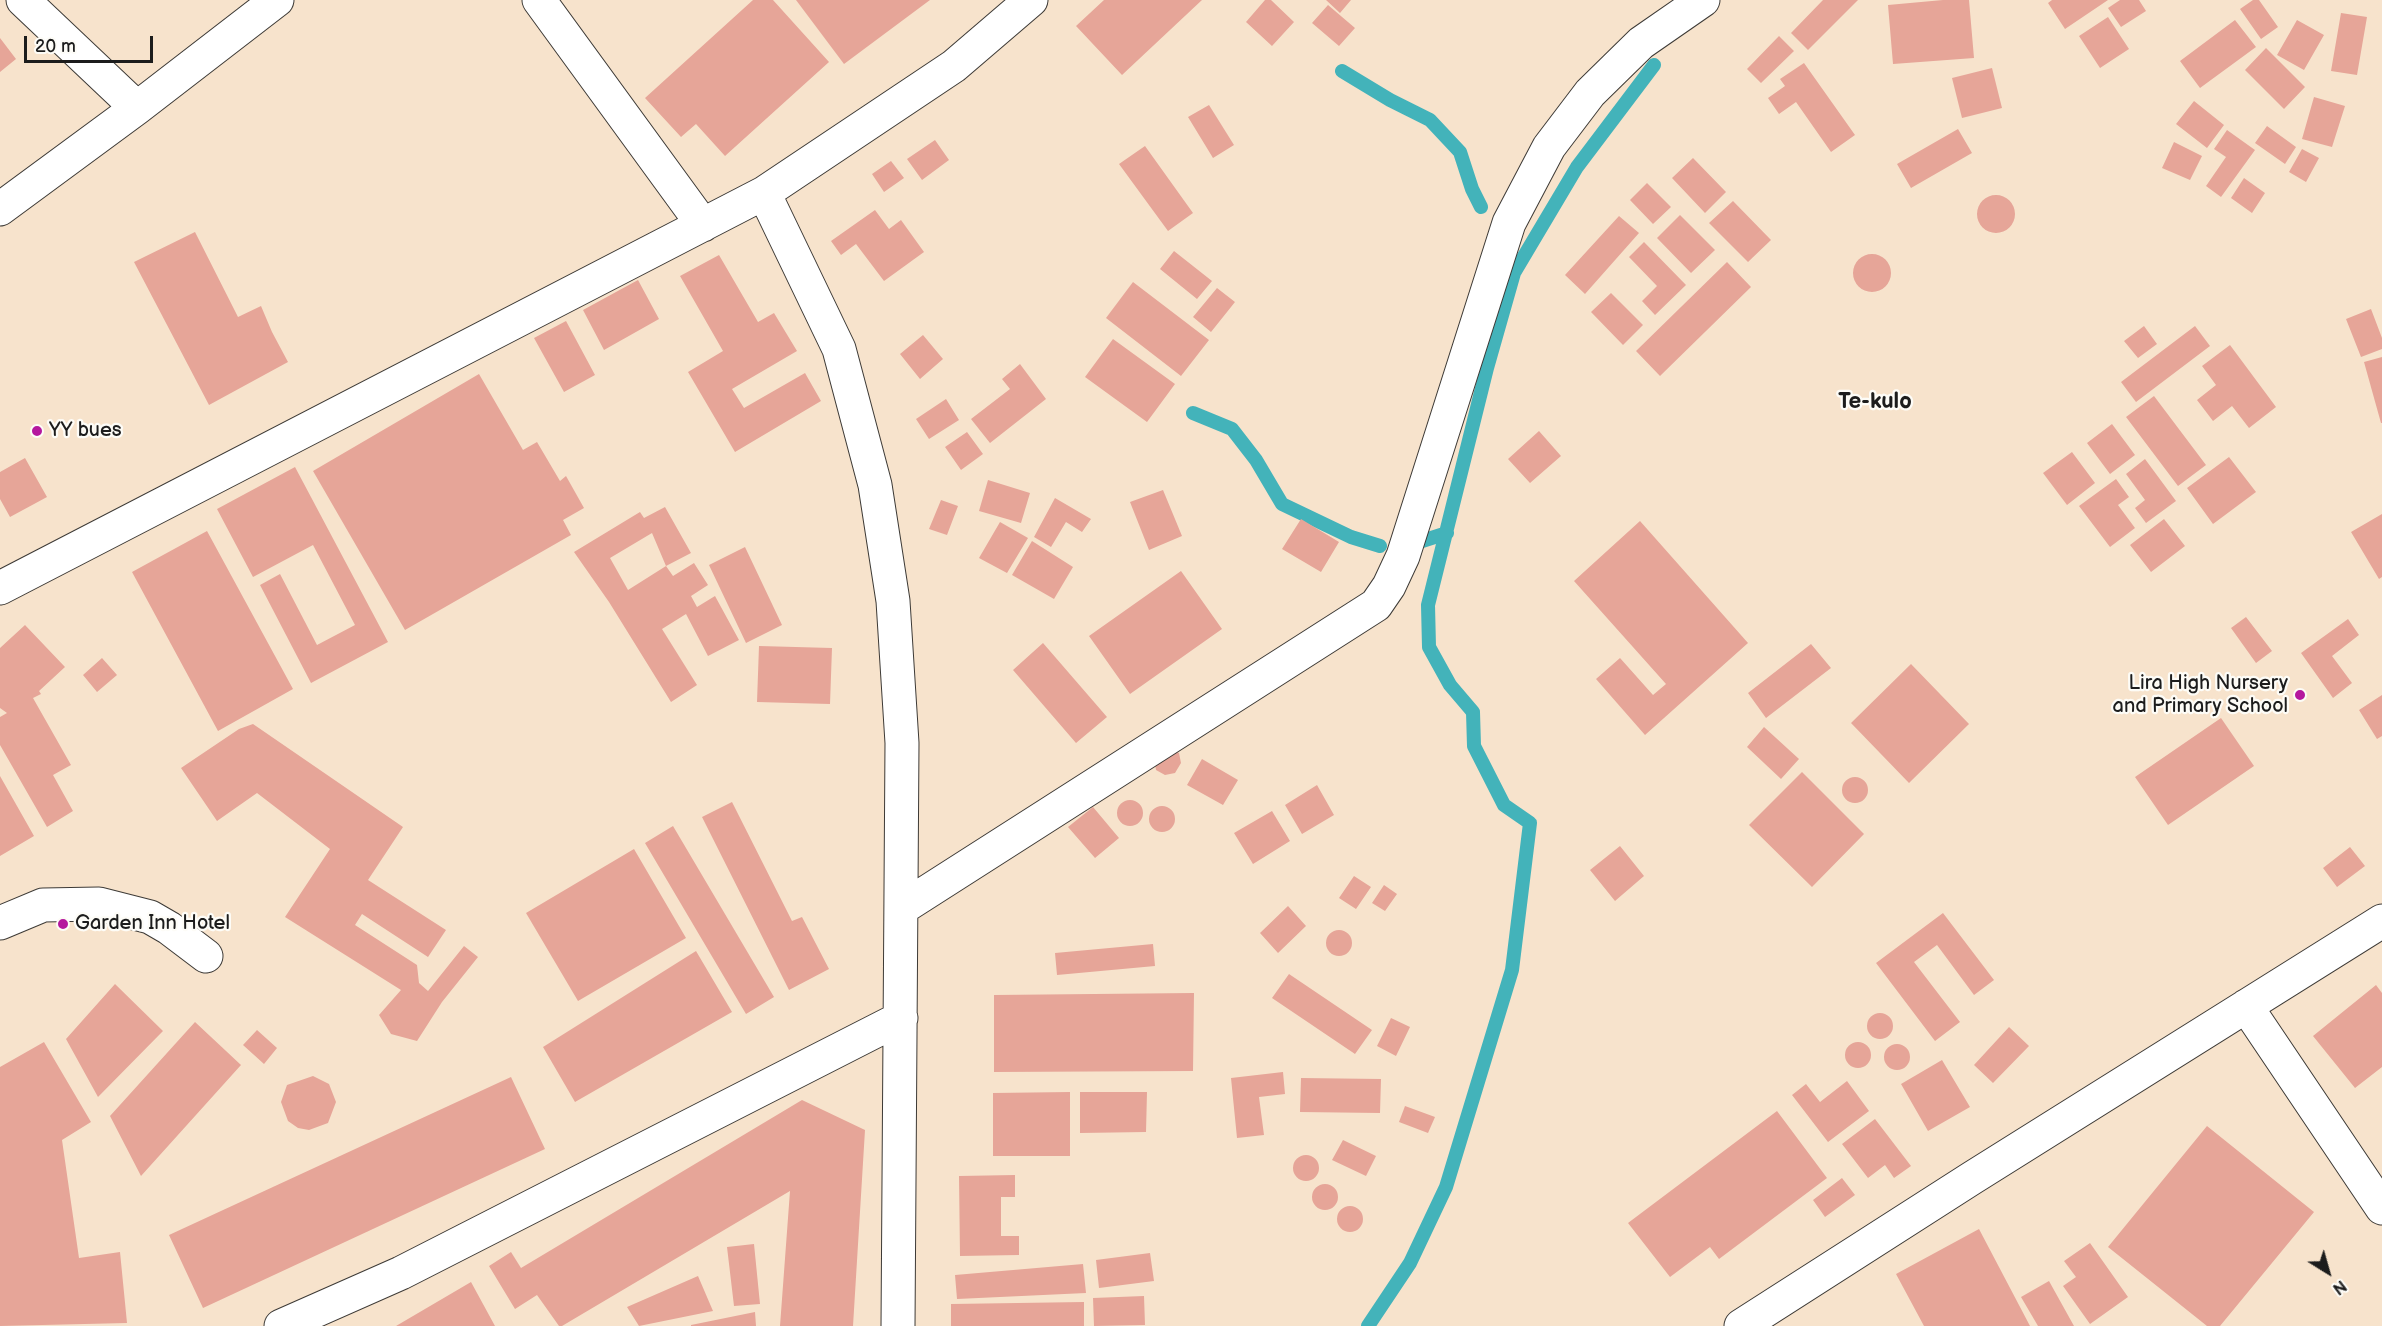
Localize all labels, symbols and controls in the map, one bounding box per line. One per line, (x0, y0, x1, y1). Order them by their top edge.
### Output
scale bar (27, 24, 156, 62)
text: 20 m (35, 36, 76, 57)
district label: Te-kulo (1838, 389, 1912, 415)
place label: YY bues (49, 419, 122, 443)
marker: YY bues (30, 424, 44, 438)
place label: Lira High Nursery and Primary School (2113, 672, 2288, 719)
marker: Lira High Nursery and Primary School (2293, 688, 2307, 702)
place label: Garden Inn Hotel (75, 912, 230, 936)
marker: Garden Inn Hotel (56, 917, 70, 931)
north arrow (2298, 1242, 2358, 1302)
text: N (2329, 1276, 2350, 1298)

